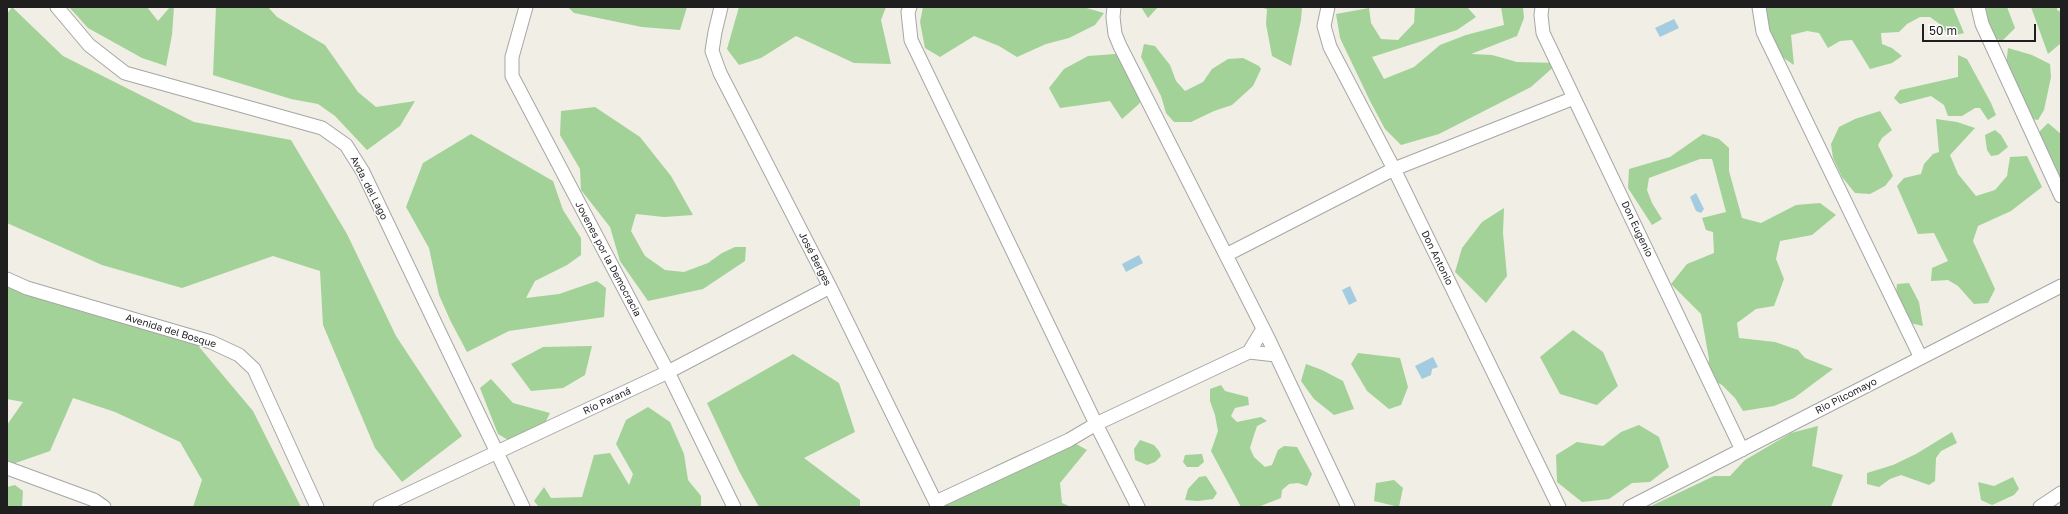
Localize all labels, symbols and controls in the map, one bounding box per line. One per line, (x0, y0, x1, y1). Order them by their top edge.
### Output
scale bar (1924, 16, 2038, 42)
text: 50 m (1929, 23, 1957, 38)
street label: Avda. del Lago (348, 154, 390, 222)
street label: Jovenes por la Democracia (573, 199, 643, 319)
street label: Don Eugenio (1619, 199, 1655, 259)
street label: Don Antonio (1419, 229, 1455, 287)
street label: José Berges (796, 230, 834, 288)
street label: Avenida del Bosque (124, 312, 218, 350)
street label: Rio Pilcomayo (1813, 375, 1879, 417)
street label: Río Paraná (581, 385, 633, 417)

